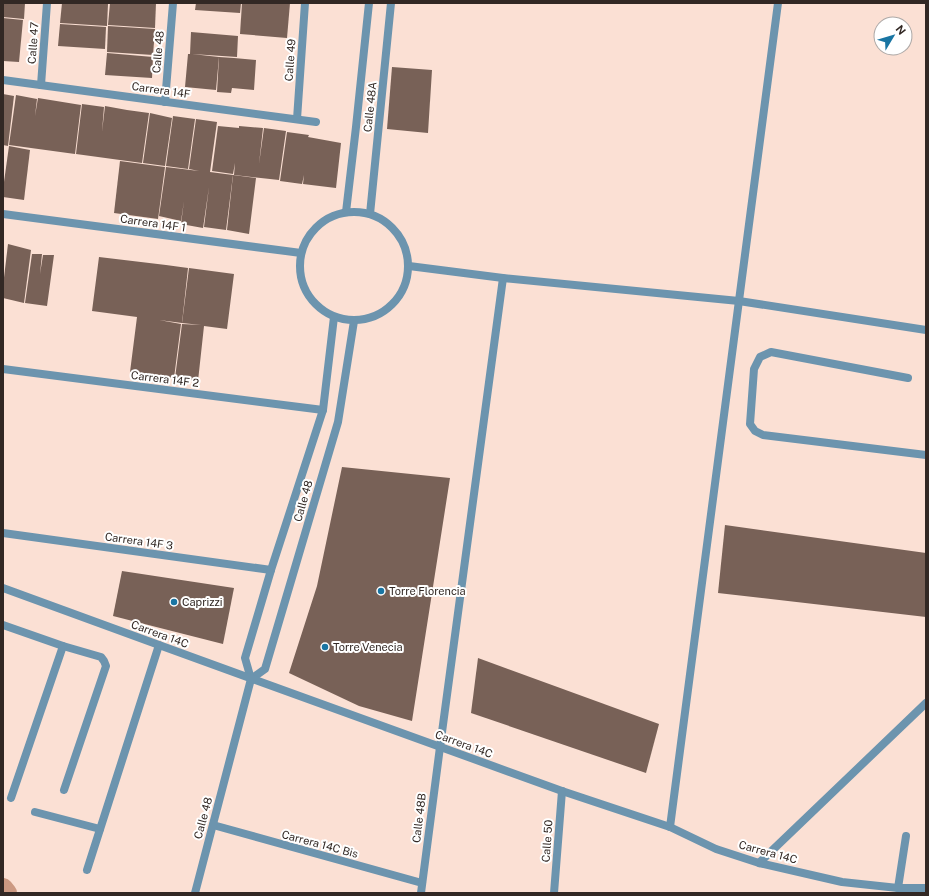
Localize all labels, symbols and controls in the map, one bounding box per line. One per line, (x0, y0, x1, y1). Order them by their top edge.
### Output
north arrow (873, 16, 913, 56)
street label: Calle 47 (26, 21, 40, 64)
text: N (894, 23, 908, 37)
street label: Calle 48 (150, 30, 166, 74)
street label: Calle 49 (283, 38, 297, 82)
street label: Carrera 14F (131, 80, 191, 100)
street label: Calle 48A (361, 81, 379, 133)
street label: Carrera 14F 1 (119, 212, 187, 234)
street label: Carrera 14F 2 (130, 369, 200, 389)
street label: Calle 48 (291, 479, 315, 523)
street label: Carrera 14F 3 (104, 530, 174, 552)
place label: Torre Florencia (389, 585, 466, 597)
marker: Torre Florencia (376, 586, 386, 596)
place label: Caprizzi (182, 596, 223, 608)
marker: Caprizzi (169, 597, 179, 607)
street label: Carrera 14C (130, 618, 190, 650)
place label: Torre Venecia (333, 641, 403, 653)
marker: Torre Venecia (320, 642, 330, 652)
street label: Carrera 14C (434, 728, 494, 760)
street label: Calle 48B (410, 792, 428, 844)
street label: Calle 48 (192, 796, 214, 840)
street label: Calle 50 (540, 819, 554, 863)
street label: Carrera 14C Bis (281, 828, 360, 860)
street label: Carrera 14C (737, 838, 799, 866)

